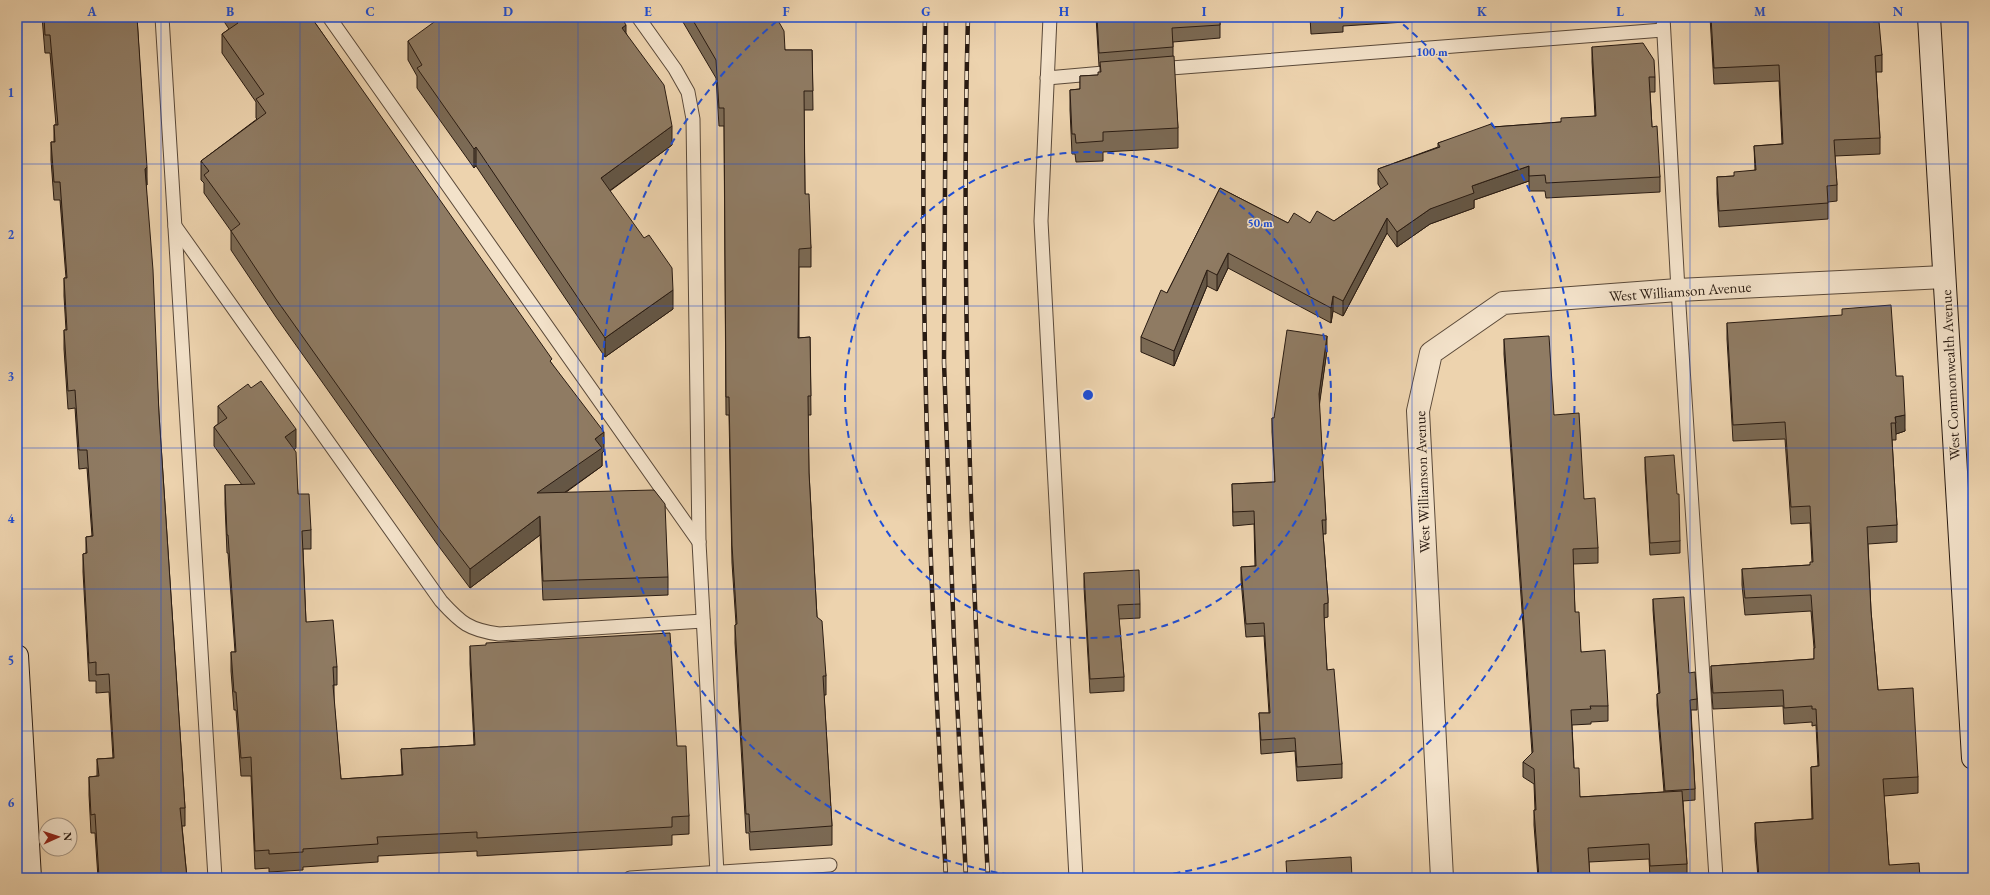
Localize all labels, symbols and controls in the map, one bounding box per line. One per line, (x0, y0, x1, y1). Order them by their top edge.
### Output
text: A (86, 3, 97, 20)
text: B (226, 3, 234, 20)
text: C (365, 3, 375, 20)
text: D (503, 3, 513, 20)
text: E (644, 3, 652, 20)
text: F (782, 3, 790, 20)
text: G (921, 3, 931, 20)
text: H (1059, 3, 1070, 20)
text: I (1202, 3, 1207, 20)
text: J (1338, 3, 1345, 20)
text: K (1477, 3, 1488, 20)
text: L (1616, 3, 1624, 20)
text: M (1754, 3, 1766, 20)
text: N (1893, 3, 1904, 20)
text: 100 m (1416, 44, 1448, 60)
text: 1 (8, 84, 15, 101)
text: 50 m (1247, 215, 1273, 231)
text: 2 (8, 226, 15, 243)
street label: West Williamson Avenue (1608, 277, 1752, 305)
street label: West Commonwealth Avenue (1936, 289, 1964, 461)
text: 3 (8, 368, 15, 385)
centre of rings (1081, 388, 1095, 402)
street label: West Williamson Avenue (1410, 410, 1434, 554)
text: 4 (8, 510, 15, 527)
text: 5 (8, 652, 14, 669)
text: 6 (8, 794, 15, 811)
north arrow (38, 817, 78, 857)
text: N (61, 832, 75, 841)

